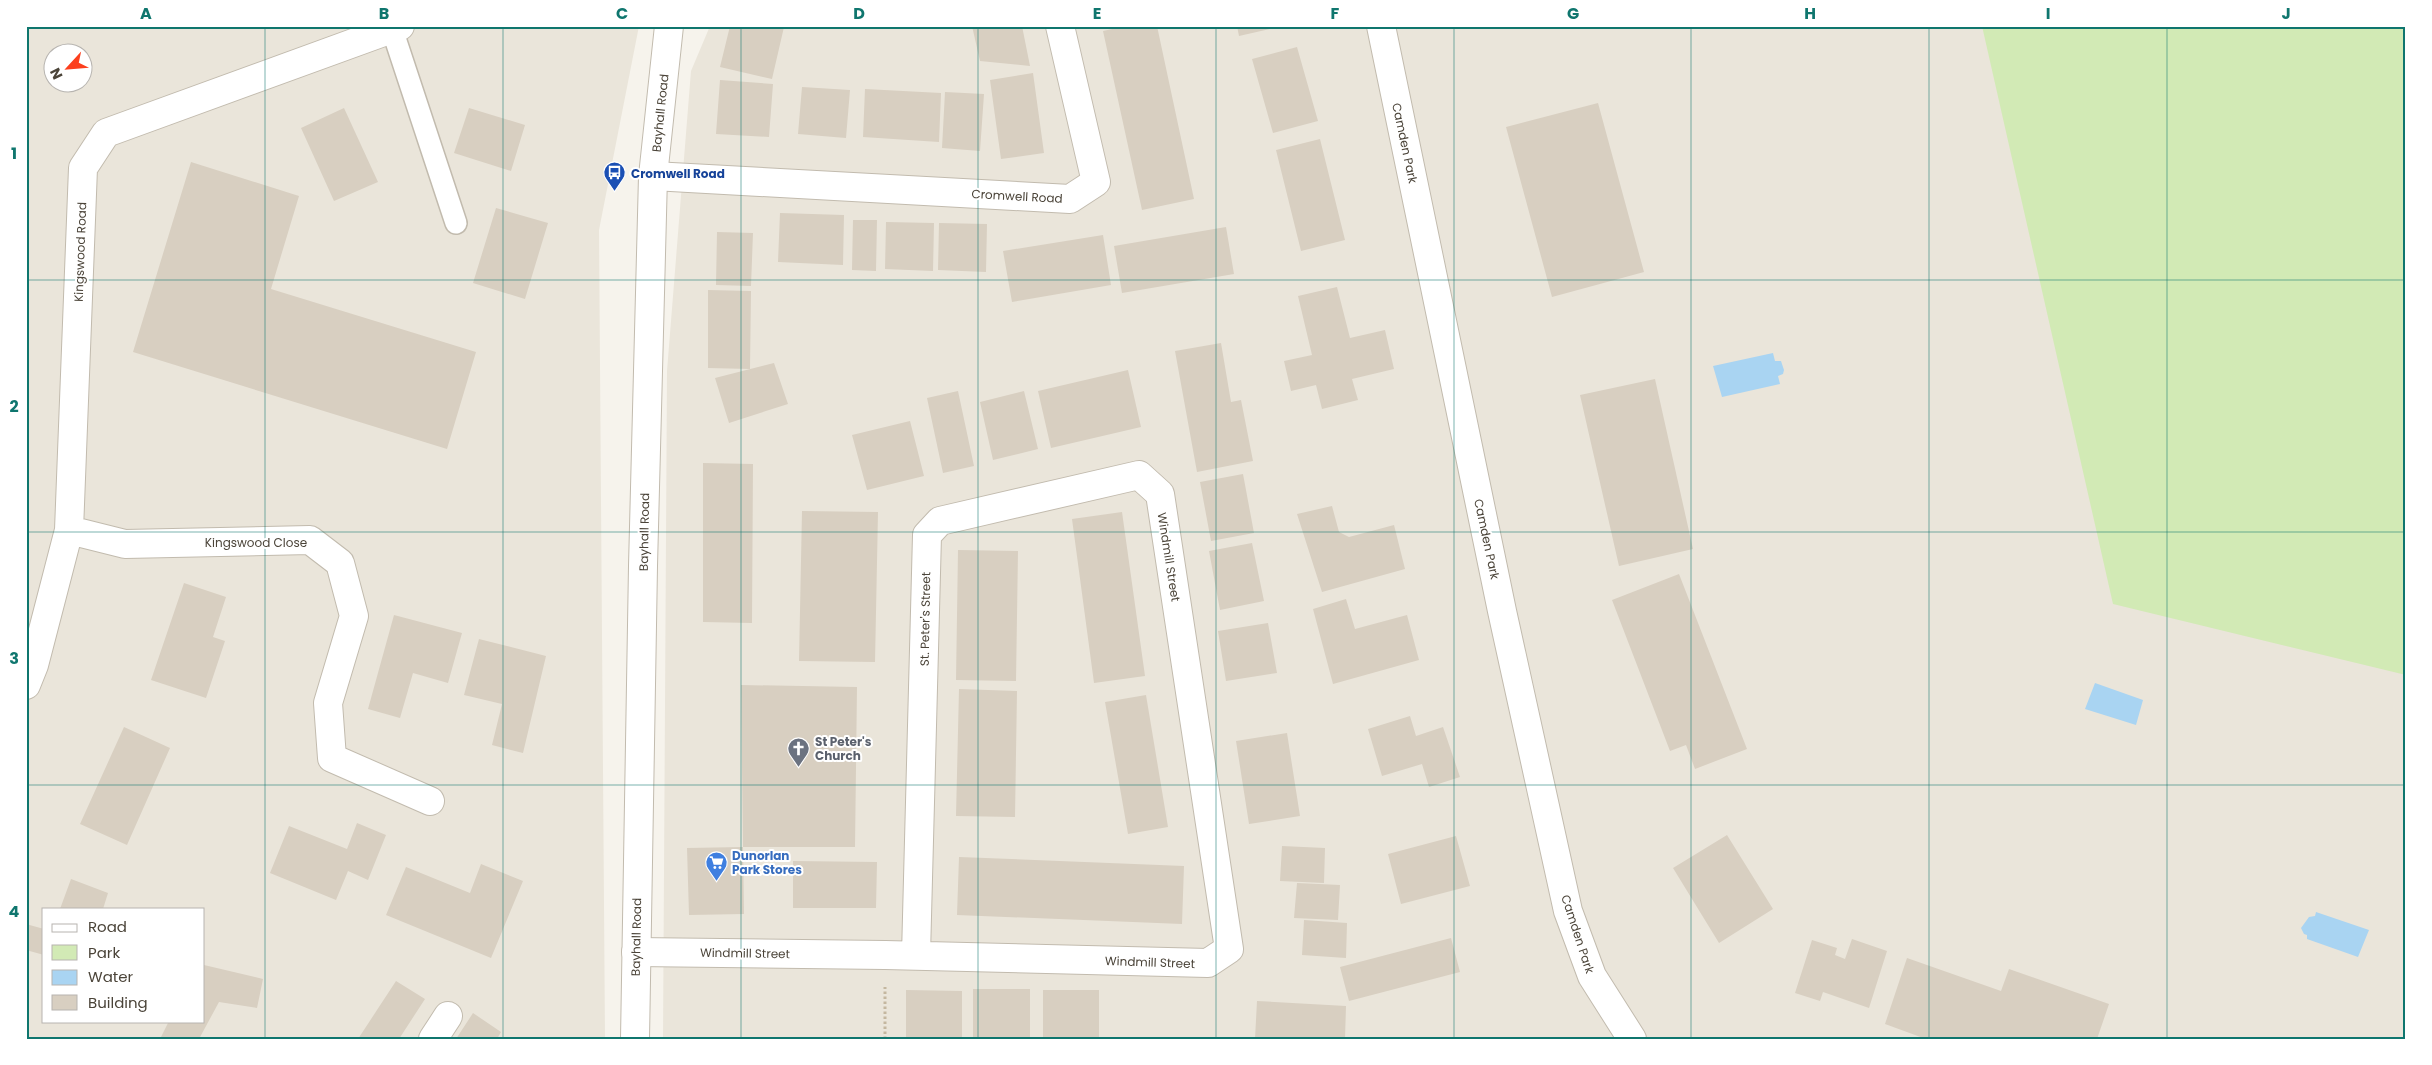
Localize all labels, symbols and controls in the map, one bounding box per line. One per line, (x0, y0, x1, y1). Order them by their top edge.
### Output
text: A (140, 2, 152, 25)
text: B (379, 2, 389, 25)
text: C (616, 2, 628, 25)
text: D (853, 2, 865, 25)
text: E (1093, 2, 1101, 25)
text: F (1331, 2, 1340, 25)
text: G (1567, 2, 1579, 25)
text: H (1804, 2, 1816, 25)
text: I (2046, 2, 2050, 25)
text: J (2281, 2, 2291, 25)
north arrow (42, 42, 92, 92)
text: N (45, 65, 68, 83)
street label: Bayhall Road (647, 73, 673, 153)
street label: Camden Park (1388, 101, 1422, 186)
text: 1 (11, 142, 17, 165)
bus stop icon: Cromwell Road (603, 161, 627, 192)
place label: Cromwell Road (631, 165, 725, 182)
street label: Cromwell Road (971, 185, 1063, 207)
street label: Kingswood Road (70, 202, 90, 302)
text: 2 (9, 395, 19, 418)
street label: Bayhall Road (635, 493, 653, 571)
street label: Camden Park (1470, 497, 1504, 582)
street label: Windmill Street (1154, 511, 1184, 603)
street label: Kingswood Close (205, 534, 307, 551)
street label: St. Peter's Street (916, 572, 934, 666)
text: 3 (9, 647, 19, 670)
place label: St Peter's Church (815, 733, 872, 764)
church icon: St Peter's Church (787, 736, 811, 767)
place label: Dunorlan Park Stores (732, 847, 802, 878)
supermarket icon: Dunorlan Park Stores (704, 850, 728, 881)
street label: Camden Park (1557, 892, 1599, 976)
street label: Bayhall Road (627, 898, 645, 976)
text: 4 (9, 900, 20, 923)
legend (42, 908, 205, 1022)
text: Road (88, 916, 127, 937)
text: Park (88, 942, 120, 963)
street label: Windmill Street (700, 944, 790, 962)
street label: Windmill Street (1105, 952, 1195, 972)
text: Water (88, 966, 134, 987)
text: Building (88, 992, 148, 1013)

